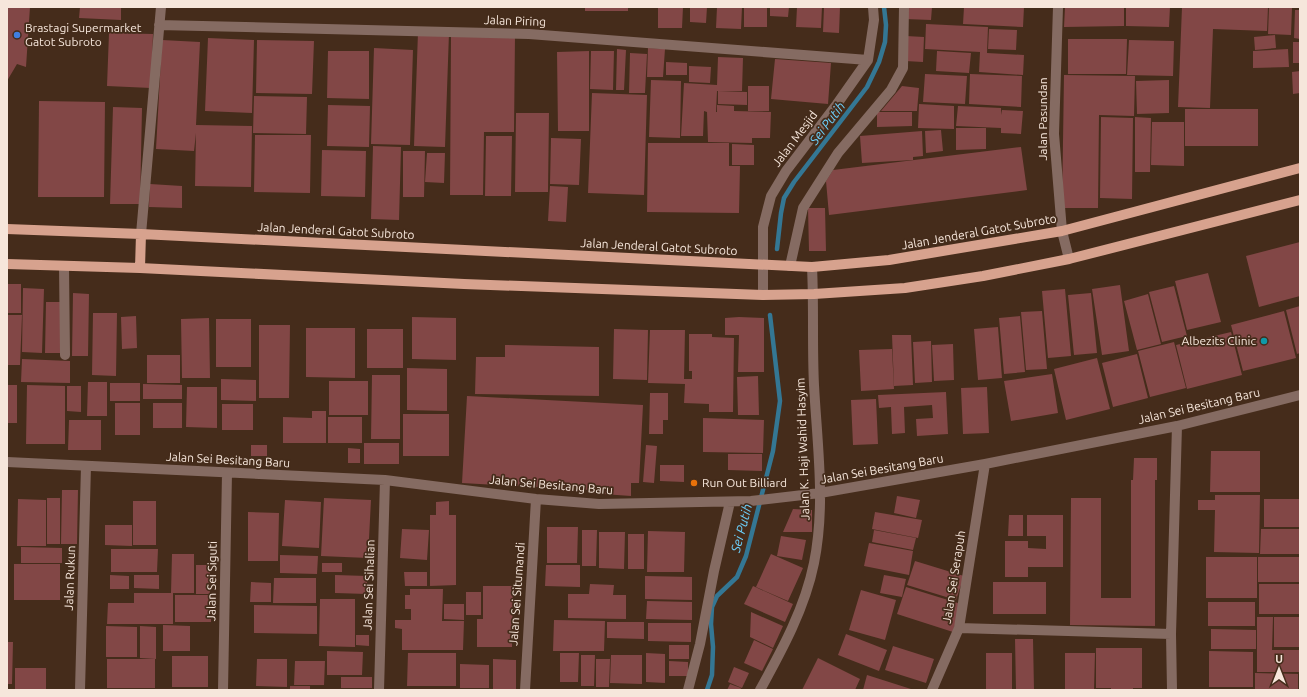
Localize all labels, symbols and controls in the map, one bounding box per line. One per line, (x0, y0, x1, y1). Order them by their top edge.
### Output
street label: Jalan Piring (484, 13, 546, 28)
place label: Brastagi Supermarket Gatot Subroto (25, 21, 142, 48)
marker: Brastagi Supermarket Gatot Subroto (12, 30, 22, 40)
street label: Jalan Pasundan (1036, 77, 1049, 161)
water label: Sei Putih (806, 99, 848, 148)
street label: Jalan Mesjid (770, 108, 820, 169)
street label: Jalan Jenderal Gatot Subroto (900, 211, 1058, 252)
street label: Jalan Jenderal Gatot Subroto (257, 220, 415, 241)
street label: Jalan Jenderal Gatot Subroto (580, 236, 738, 257)
place label: Albezits Clinic (1182, 334, 1256, 347)
marker: Albezits Clinic (1259, 336, 1269, 346)
street label: Jalan K. Haji Wahid Hasyim (794, 377, 811, 521)
street label: Jalan Sei Besitang Baru (1137, 385, 1261, 426)
street label: Jalan Sei Besitang Baru (166, 450, 291, 469)
street label: Jalan Sei Besitang Baru (819, 451, 944, 486)
street label: Jalan Sei Besitang Baru (488, 473, 614, 496)
place label: Run Out Billiard (702, 476, 787, 489)
marker: Run Out Billiard (689, 478, 699, 488)
water label: Sei Putih (728, 502, 754, 555)
street label: Jalan Sei Serapuh (940, 530, 967, 624)
street label: Jalan Sei Sihalian (360, 539, 377, 631)
street label: Jalan Sei Siguti (204, 541, 219, 621)
street label: Jalan Sei Situmandi (506, 542, 527, 646)
street label: Jalan Rukun (62, 545, 77, 611)
north arrow (1259, 649, 1299, 689)
text: U (1275, 653, 1283, 665)

